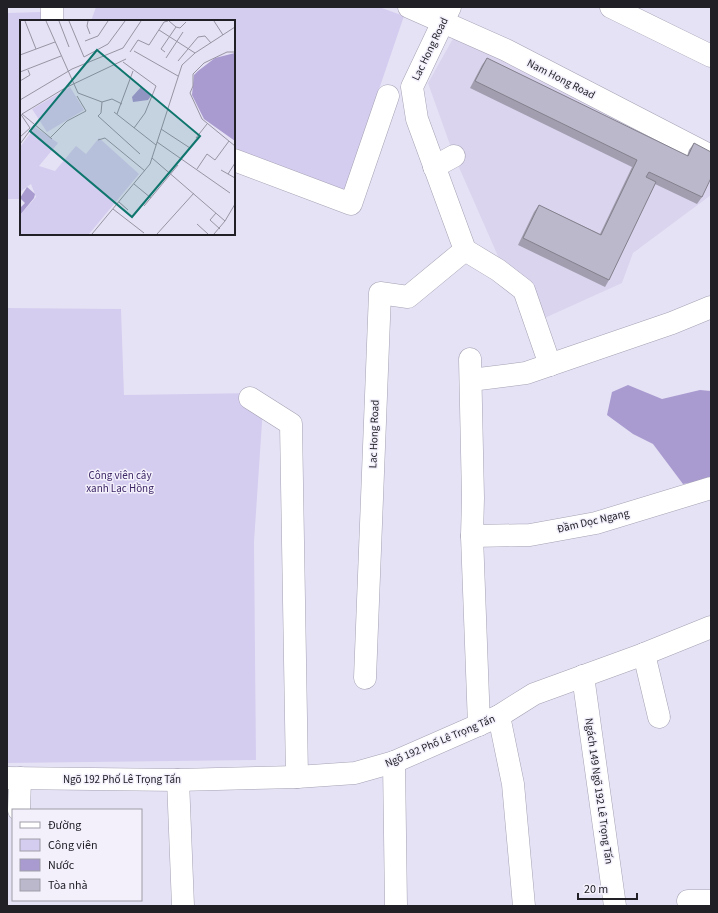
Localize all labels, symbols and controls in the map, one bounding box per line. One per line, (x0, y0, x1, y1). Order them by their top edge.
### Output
street label: Lac Hong Road (408, 15, 452, 83)
inset map (20, 20, 235, 235)
street label: Nam Hong Road (524, 55, 598, 103)
street label: Lac Hong Road (365, 399, 383, 469)
park label: Công viên cây xanh Lạc Hồng (86, 468, 154, 496)
street label: Đầm Dọc Ngang (556, 505, 631, 537)
street label: Ngõ 192 Phố Lê Trọng Tấn (383, 711, 497, 771)
street label: Ngách 149 Ngõ 192 Lê Trọng Tấn (581, 717, 617, 865)
street label: Ngõ 192 Phố Lê Trọng Tấn (63, 772, 181, 787)
legend (12, 809, 142, 901)
text: Đường (48, 817, 81, 834)
text: Công viên (48, 837, 97, 854)
text: Nước (48, 857, 75, 874)
scale bar (578, 875, 637, 901)
text: Tòa nhà (48, 877, 88, 894)
text: 20 m (584, 881, 608, 898)

